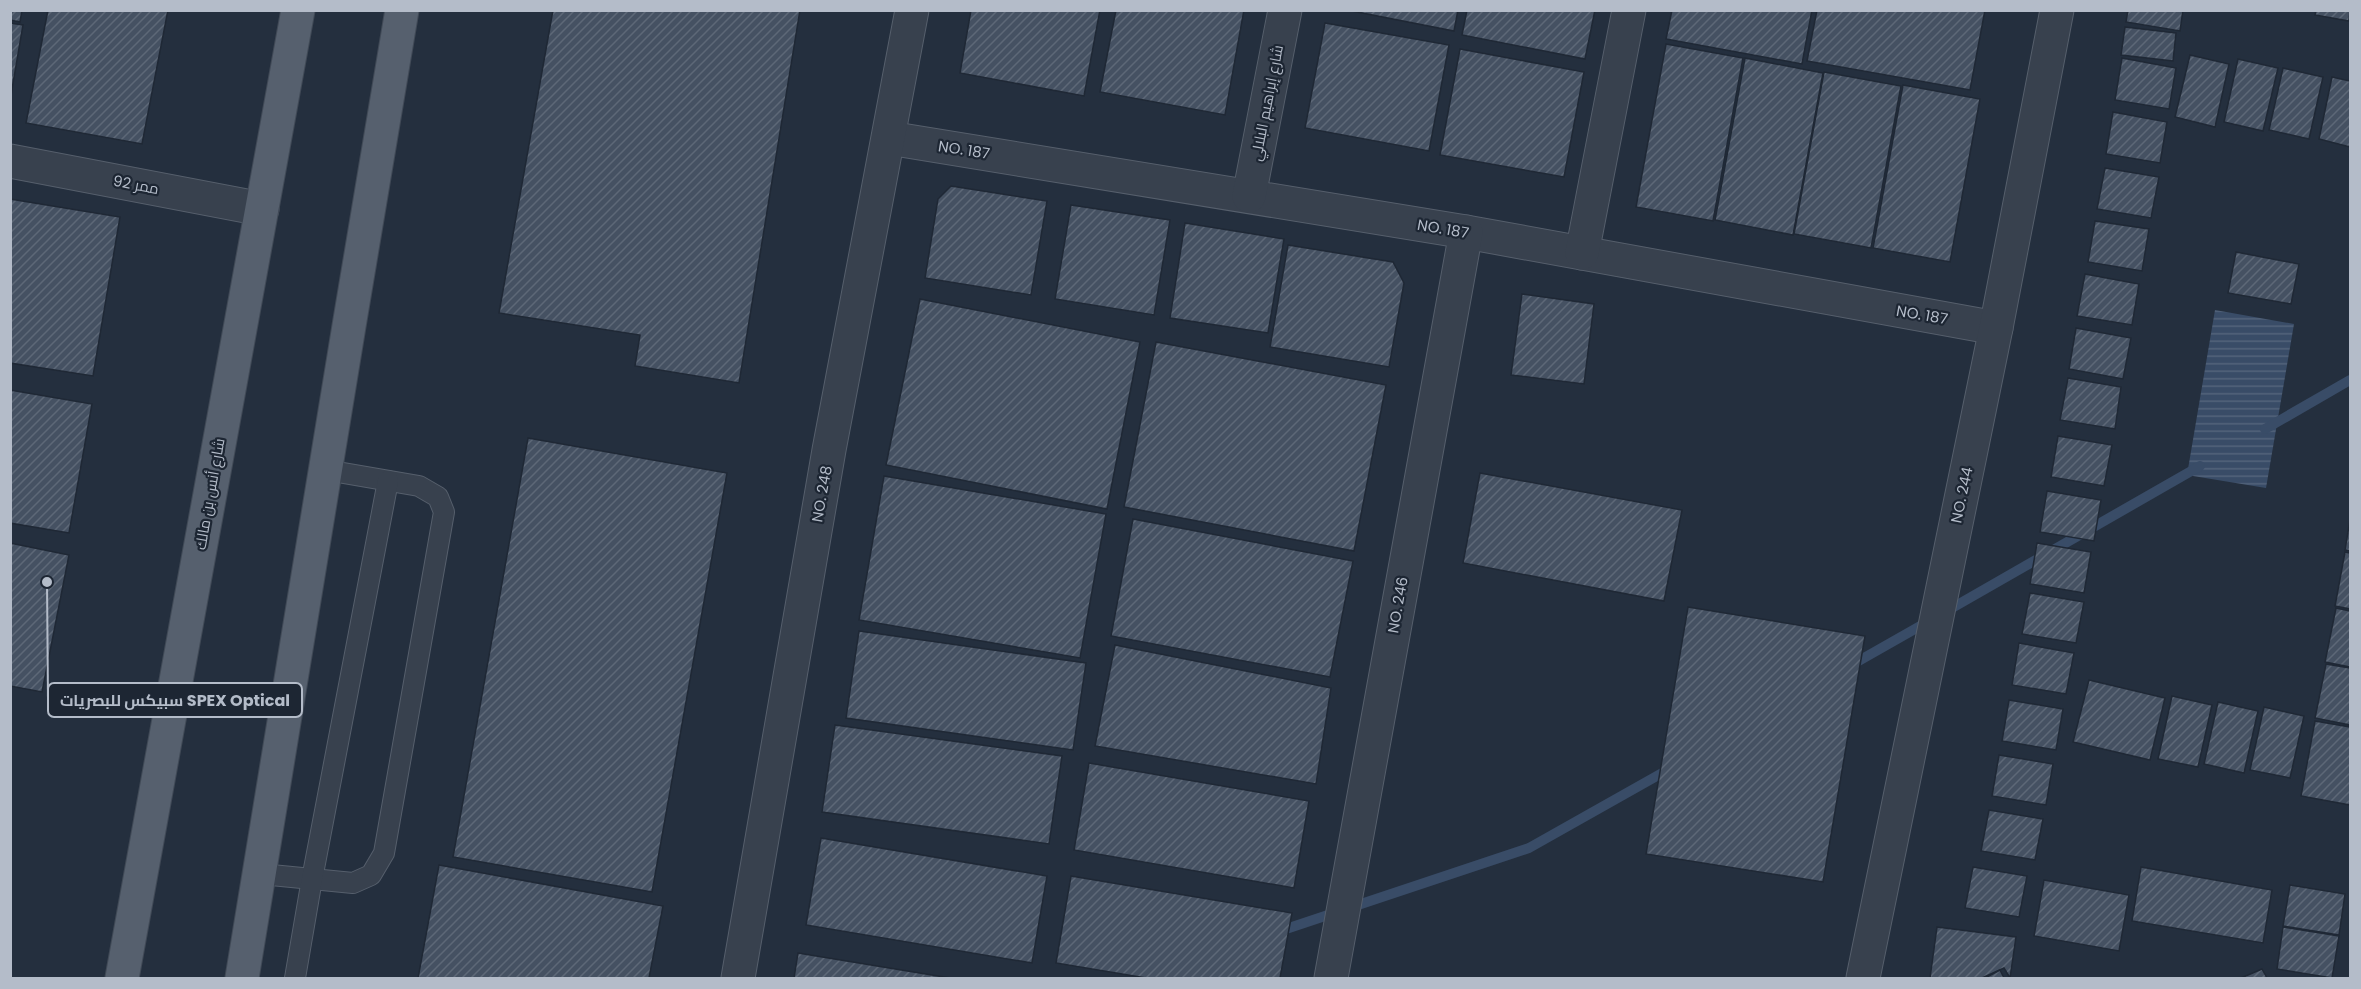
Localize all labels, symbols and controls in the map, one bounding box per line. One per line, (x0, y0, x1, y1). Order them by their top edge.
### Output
street label: شارع إبراهيم البلالي (1245, 43, 1290, 163)
street label: NO. 187 (937, 135, 991, 164)
street label: ممر 92 (111, 170, 161, 199)
street label: NO. 187 (1416, 214, 1470, 243)
street label: NO. 187 (1895, 300, 1949, 329)
street label: شارع أنس بن مالك (189, 437, 231, 551)
street label: NO. 248 (806, 464, 837, 524)
street label: NO. 244 (1945, 465, 1978, 525)
street label: NO. 246 (1382, 575, 1413, 635)
callout: سبيكس للبصريات SPEX Optical (48, 683, 302, 717)
text: سبيكس للبصريات SPEX Optical (60, 689, 290, 712)

